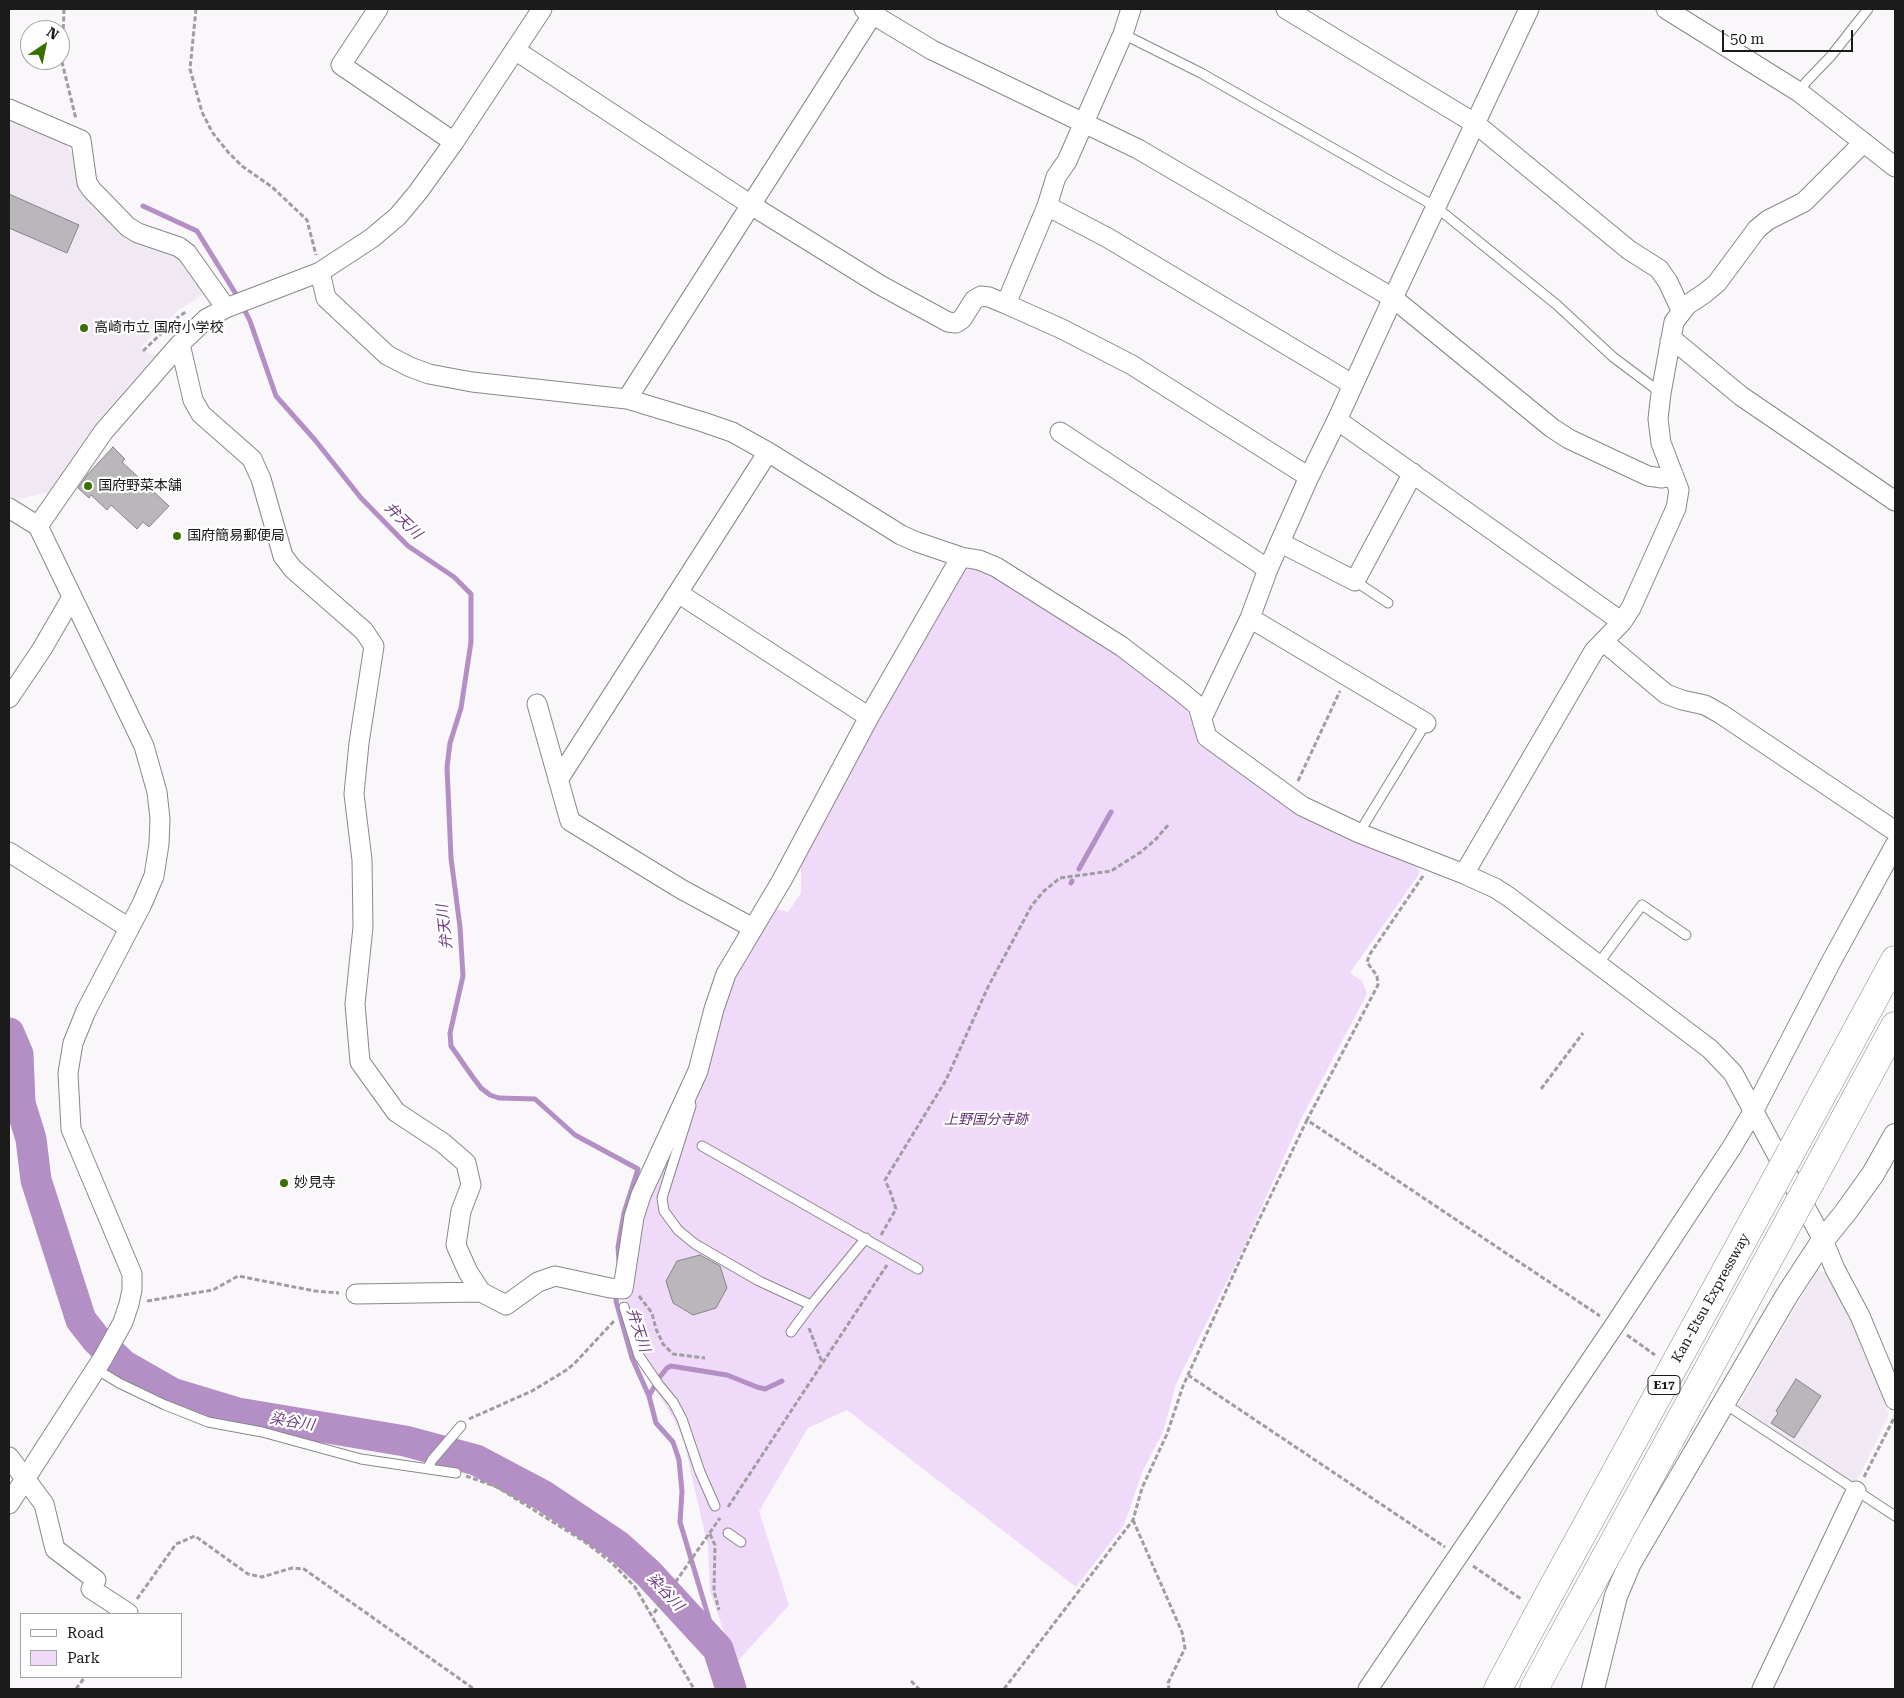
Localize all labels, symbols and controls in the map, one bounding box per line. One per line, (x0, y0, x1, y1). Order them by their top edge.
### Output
north arrow (20, 20, 70, 70)
scale bar (1724, 20, 1855, 52)
text: N (44, 24, 62, 43)
text: 50 m (1730, 30, 1764, 48)
place label: 高崎市立 国府小学校 (94, 320, 224, 336)
marker: 高崎市立 国府小学校 (78, 322, 90, 334)
place label: 国府野菜本舗 (98, 478, 182, 494)
marker: 国府野菜本舗 (82, 480, 94, 492)
water label: 弁天川 (381, 499, 425, 543)
place label: 国府簡易郵便局 (187, 528, 285, 544)
marker: 国府簡易郵便局 (171, 530, 183, 542)
water label: 弁天川 (434, 904, 456, 950)
park label: 上野国分寺跡 (944, 1112, 1028, 1128)
place label: 妙見寺 (294, 1175, 336, 1191)
marker: 妙見寺 (278, 1177, 290, 1189)
street label: Kan-Etsu Expressway (1668, 1230, 1754, 1366)
water label: 弁天川 (622, 1306, 654, 1354)
road number: E17 (1648, 1376, 1680, 1394)
water label: 染谷川 (268, 1410, 316, 1434)
water label: 染谷川 (643, 1569, 687, 1615)
legend (20, 1613, 182, 1678)
text: Road (67, 1624, 104, 1642)
text: Park (67, 1649, 100, 1667)

